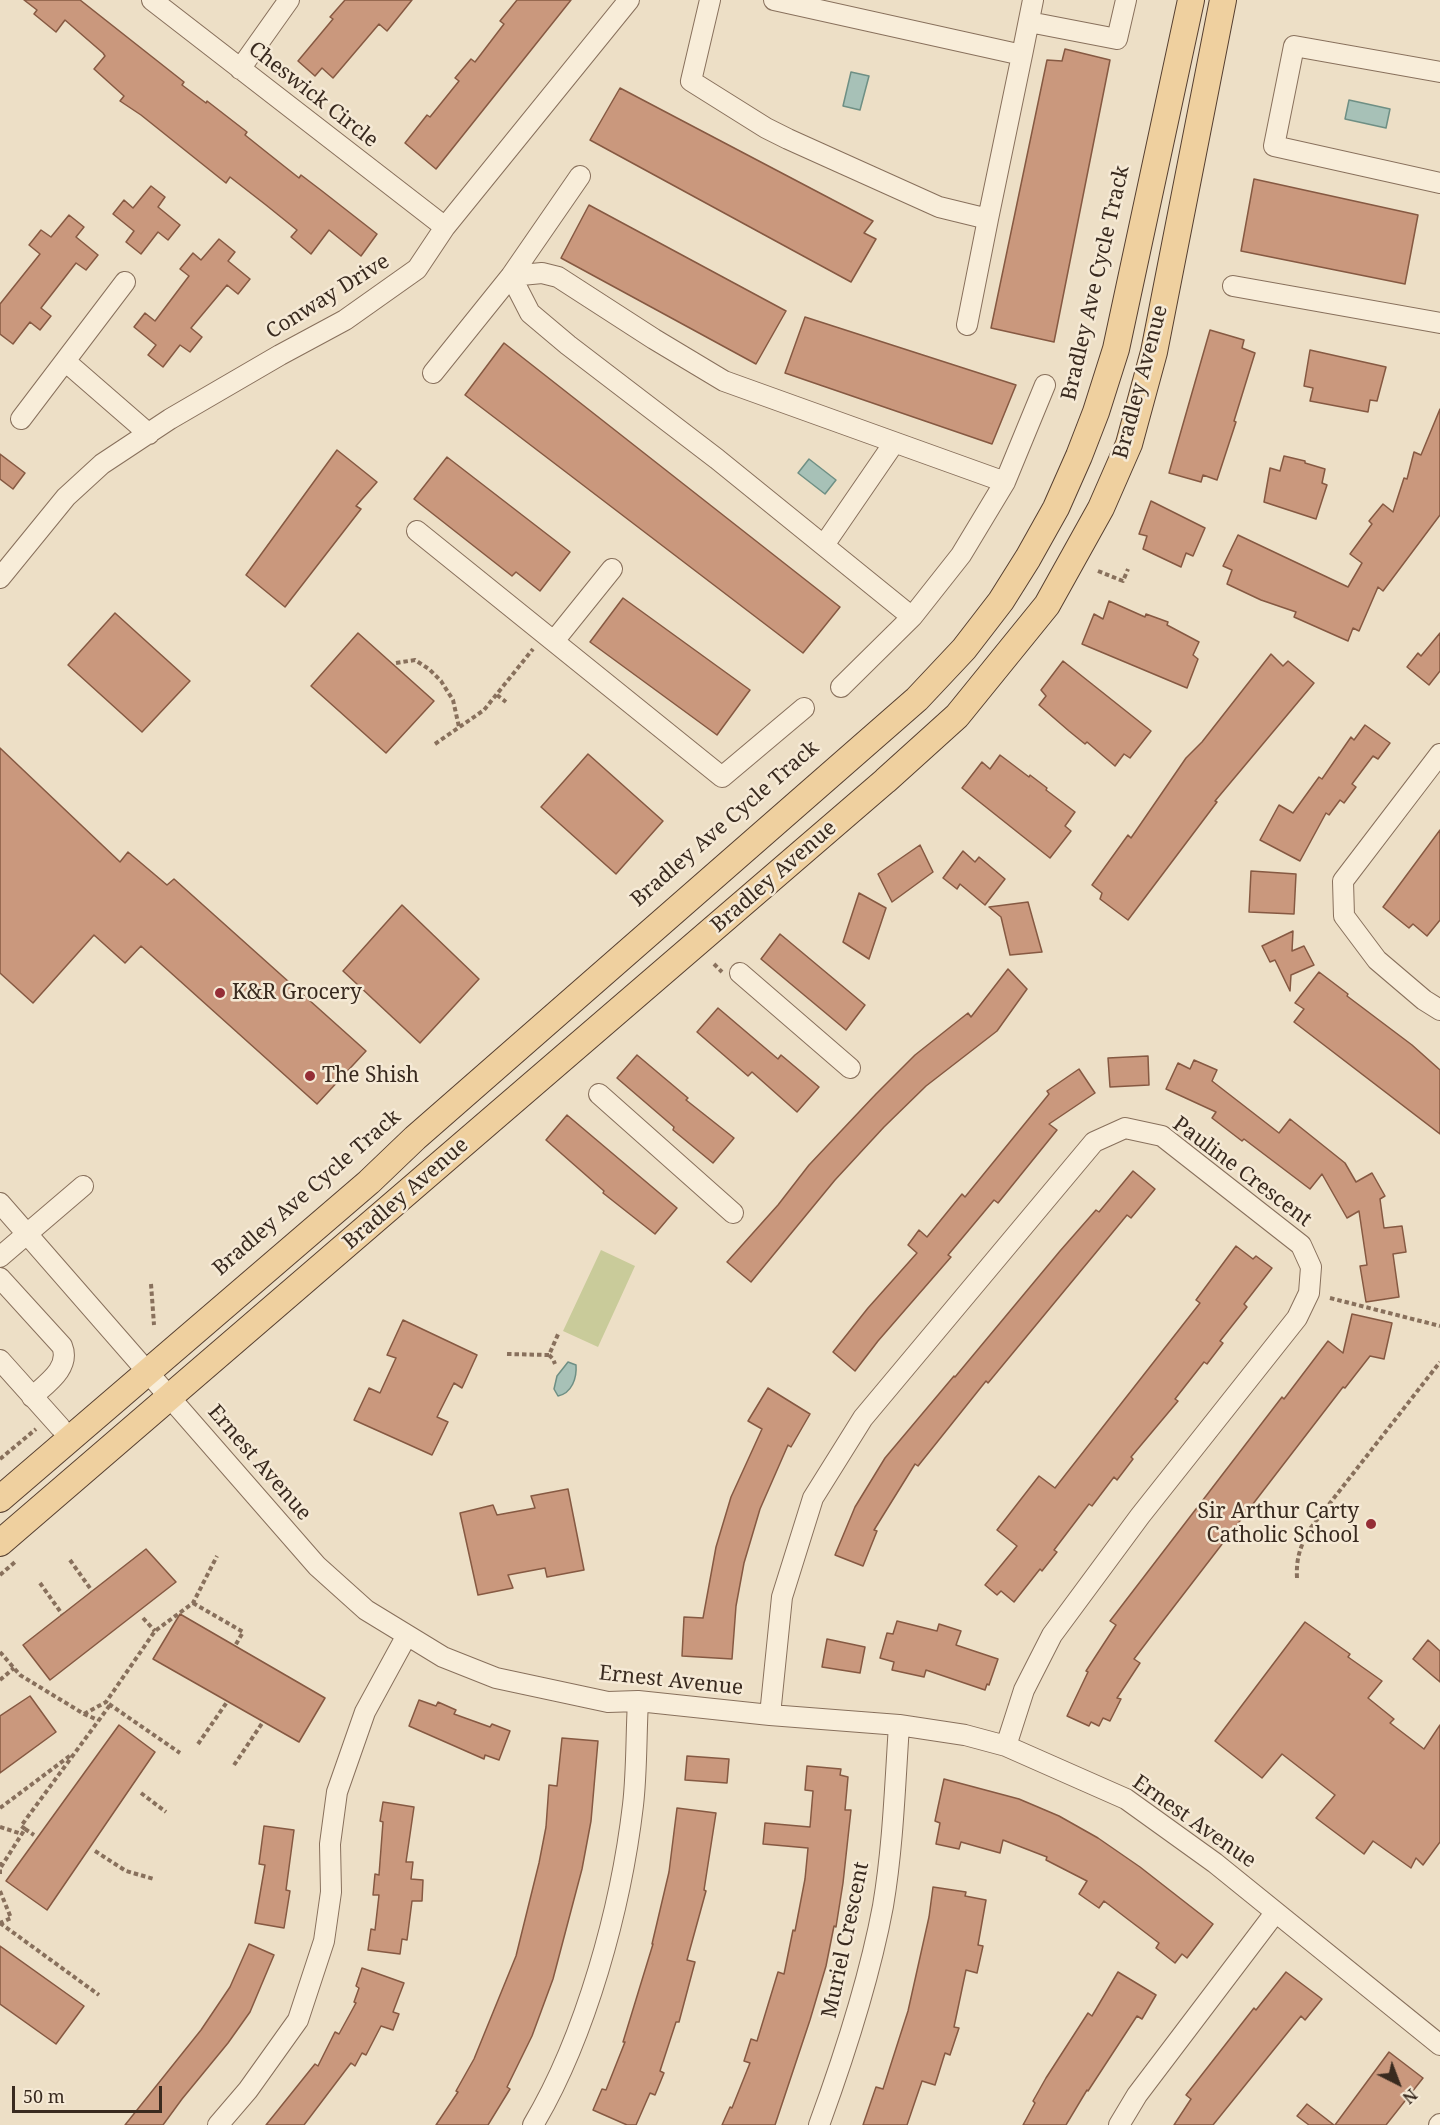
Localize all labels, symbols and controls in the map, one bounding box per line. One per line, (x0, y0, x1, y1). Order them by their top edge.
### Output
street label: Cheswick Circle (243, 37, 383, 153)
street label: Bradley Ave Cycle Track (1057, 163, 1135, 403)
street label: Conway Drive (262, 249, 394, 345)
street label: Bradley Avenue (1108, 302, 1174, 462)
street label: Bradley Ave Cycle Track (626, 736, 824, 912)
street label: Bradley Avenue (706, 816, 842, 938)
place label: K&R Grocery (232, 980, 362, 1006)
marker: K&R Grocery (213, 986, 227, 1000)
place label: The Shish (322, 1063, 419, 1089)
marker: The Shish (303, 1069, 317, 1083)
street label: Bradley Ave Cycle Track (208, 1105, 406, 1281)
street label: Pauline Crescent (1168, 1112, 1316, 1232)
street label: Bradley Avenue (338, 1133, 474, 1255)
street label: Ernest Avenue (202, 1400, 316, 1526)
place label: Sir Arthur Carty Catholic School (1198, 1499, 1359, 1549)
marker: Sir Arthur Carty Catholic School (1364, 1517, 1378, 1531)
street label: Ernest Avenue (598, 1661, 744, 1701)
street label: Ernest Avenue (1127, 1770, 1261, 1874)
street label: Muriel Crescent (817, 1860, 875, 2020)
north arrow (1368, 2053, 1428, 2113)
scale bar (15, 2074, 165, 2112)
text: 50 m (23, 2084, 65, 2108)
text: N (1398, 2084, 1422, 2109)

